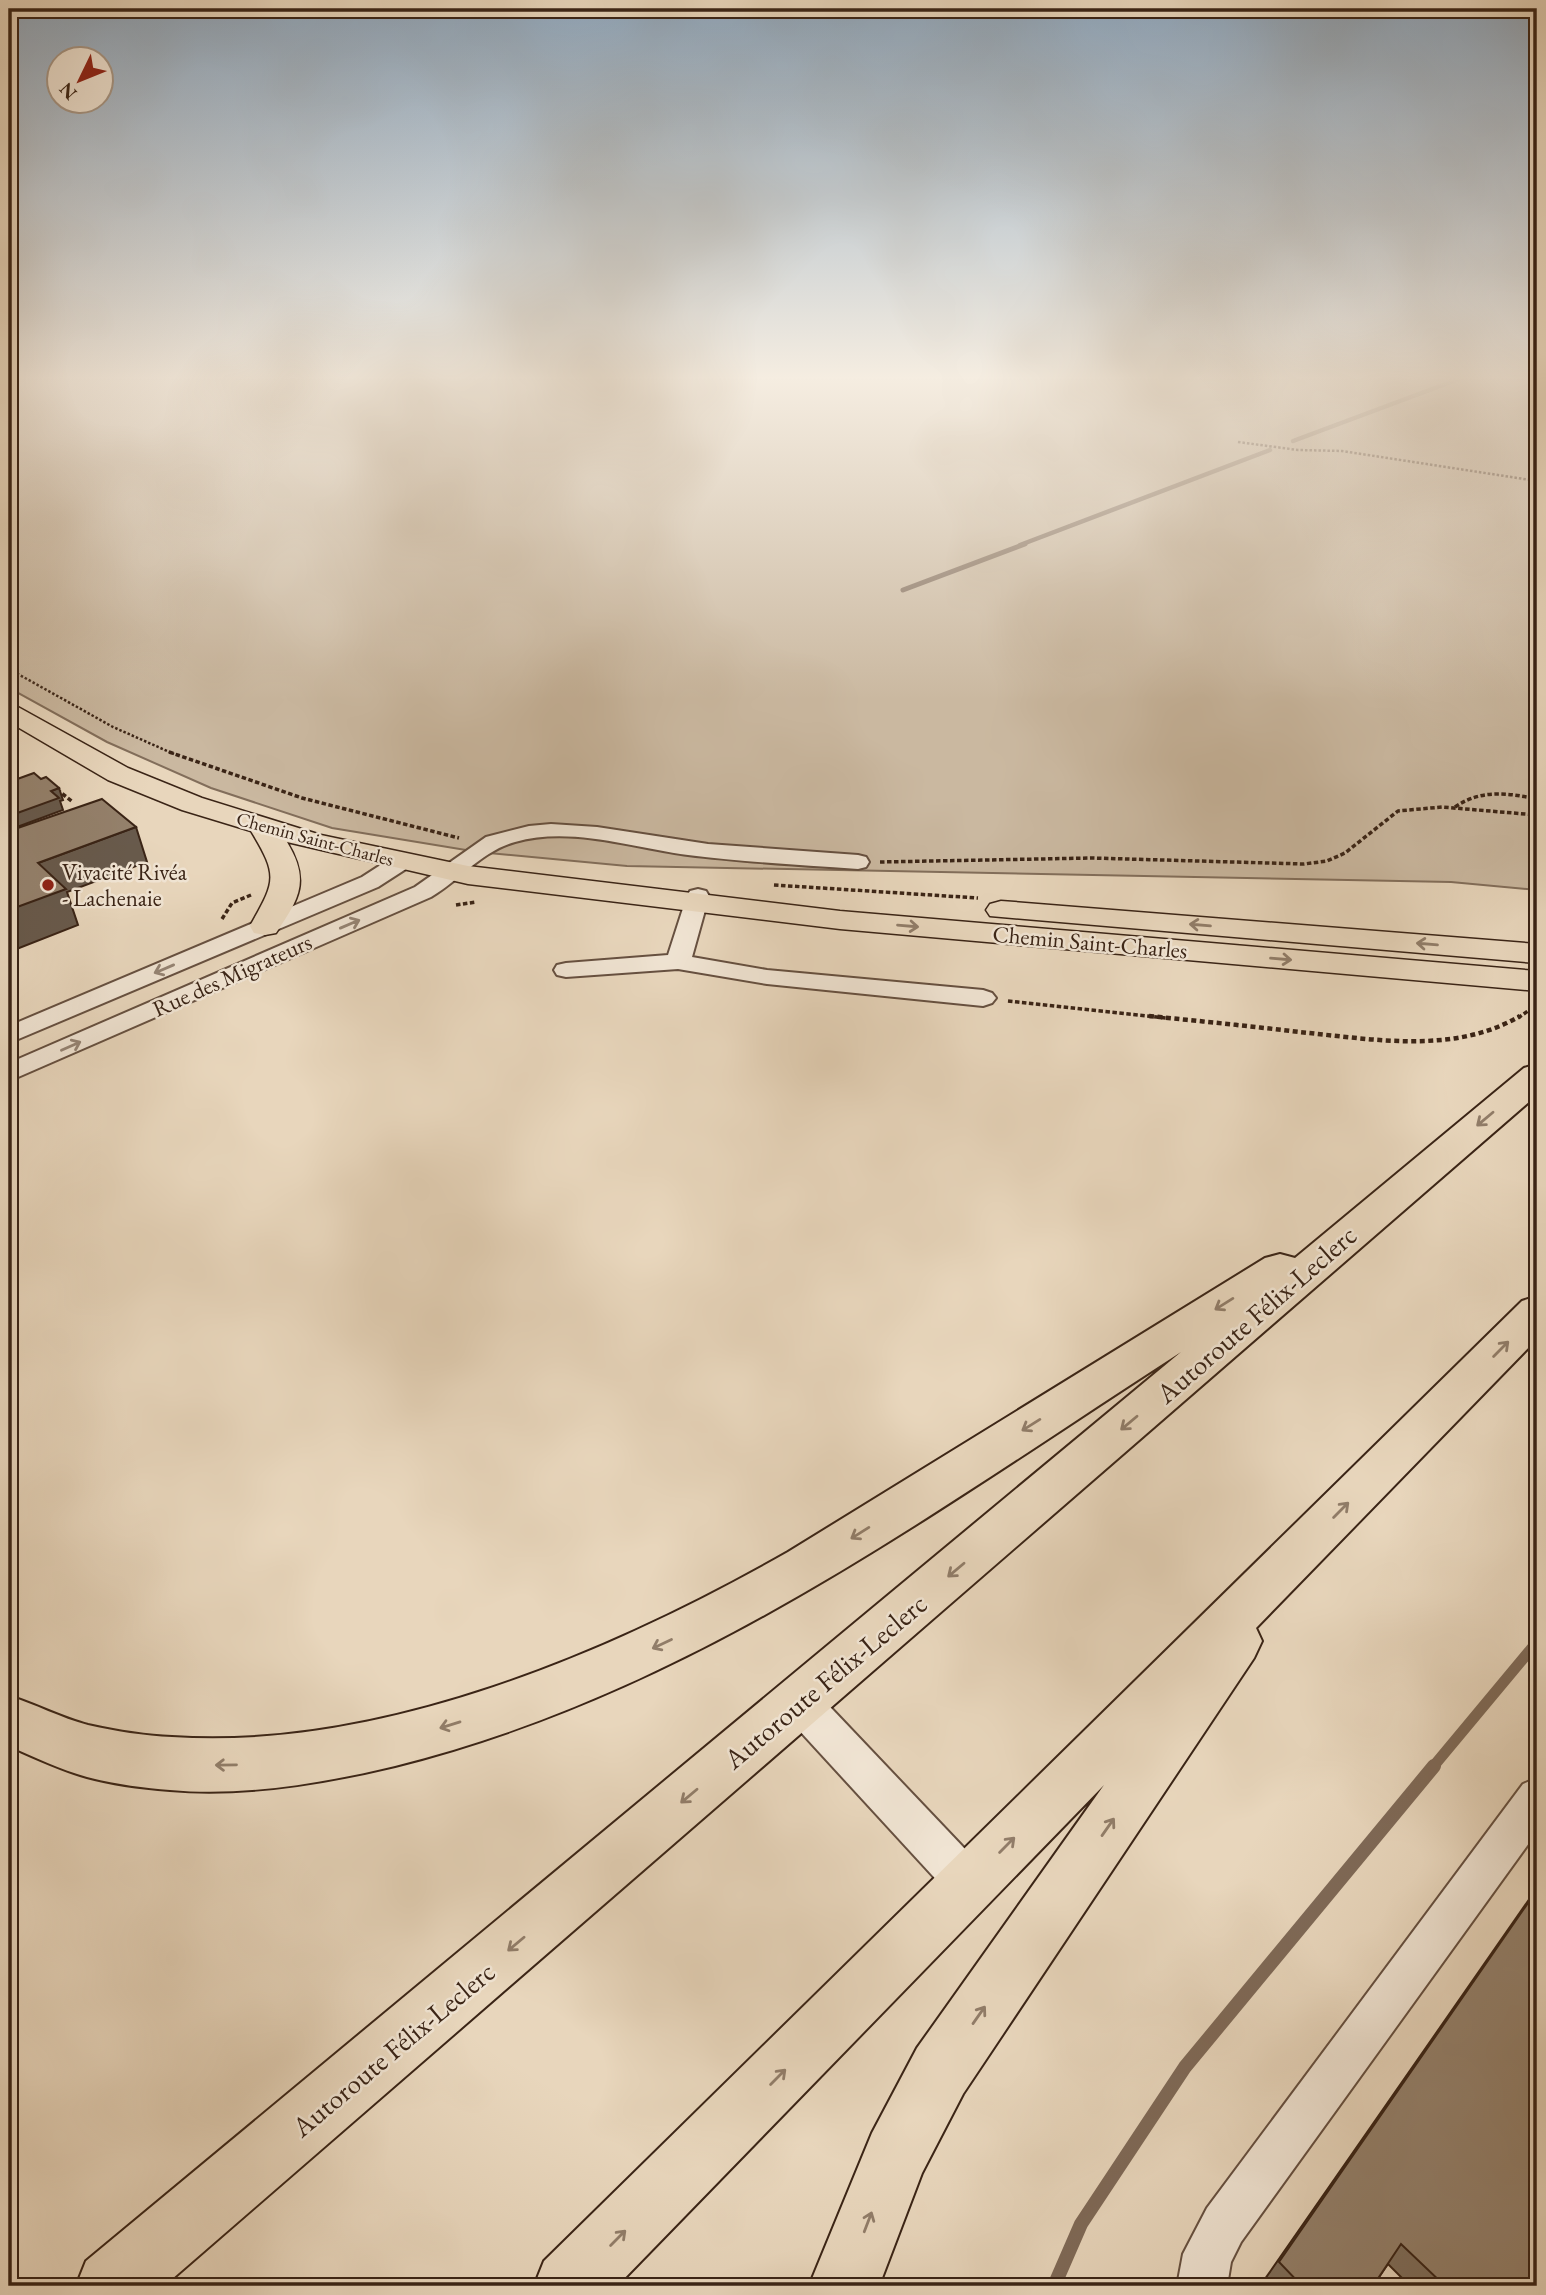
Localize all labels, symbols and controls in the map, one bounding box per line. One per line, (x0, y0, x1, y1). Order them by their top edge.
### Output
north arrow (46, 46, 116, 116)
text: N (53, 77, 82, 105)
street label: Chemin Saint-Charles (234, 806, 396, 872)
place label: Vivacité Rivéa - Lachenaie (62, 857, 188, 913)
marker: Vivacité Rivéa - Lachenaie (40, 877, 56, 893)
one-way arrow (339, 917, 360, 930)
one-way arrow (1189, 918, 1212, 931)
street label: Chemin Saint-Charles (991, 919, 1189, 965)
one-way arrow (896, 920, 919, 933)
street label: Rue des Migrateurs (148, 926, 316, 1024)
one-way arrow (1416, 937, 1438, 950)
one-way arrow (1269, 953, 1292, 966)
one-way arrow (153, 964, 175, 977)
one-way arrow (60, 1039, 81, 1052)
one-way arrow (1476, 1111, 1494, 1127)
street label: Autoroute Félix-Leclerc (1147, 1217, 1364, 1412)
one-way arrow (1215, 1296, 1234, 1311)
one-way arrow (1493, 1340, 1510, 1357)
one-way arrow (1121, 1415, 1139, 1430)
one-way arrow (1022, 1419, 1042, 1433)
one-way arrow (1333, 1502, 1350, 1519)
one-way arrow (851, 1526, 871, 1540)
one-way arrow (947, 1562, 965, 1578)
street label: Autoroute Félix-Leclerc (715, 1585, 934, 1777)
one-way arrow (652, 1638, 673, 1652)
one-way arrow (439, 1720, 461, 1732)
one-way arrow (215, 1758, 238, 1772)
one-way arrow (681, 1789, 699, 1804)
one-way arrow (1101, 1818, 1115, 1837)
one-way arrow (999, 1837, 1016, 1854)
one-way arrow (507, 1936, 525, 1952)
street label: Autoroute Félix-Leclerc (283, 1953, 502, 2145)
one-way arrow (971, 2006, 986, 2025)
one-way arrow (769, 2068, 786, 2085)
one-way arrow (862, 2212, 875, 2234)
one-way arrow (609, 2230, 626, 2247)

